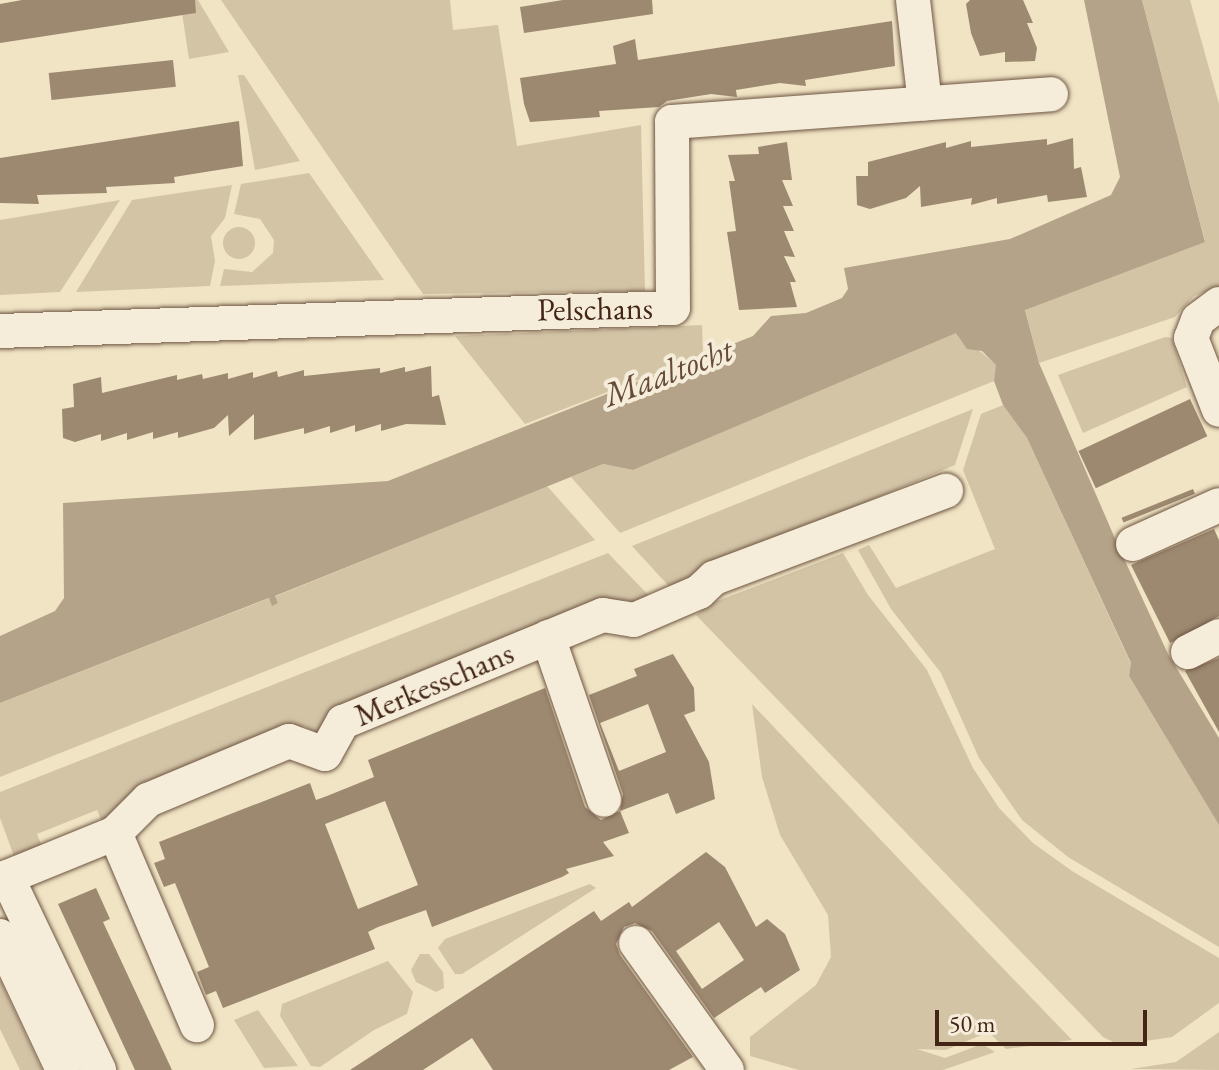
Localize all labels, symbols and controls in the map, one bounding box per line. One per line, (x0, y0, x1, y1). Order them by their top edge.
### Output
street label: Pelschans (537, 289, 653, 329)
water label: Maaltocht (597, 329, 739, 415)
street label: Merkesschans (349, 633, 519, 735)
scale bar (939, 994, 1151, 1044)
text: 50 m (949, 1008, 996, 1039)

